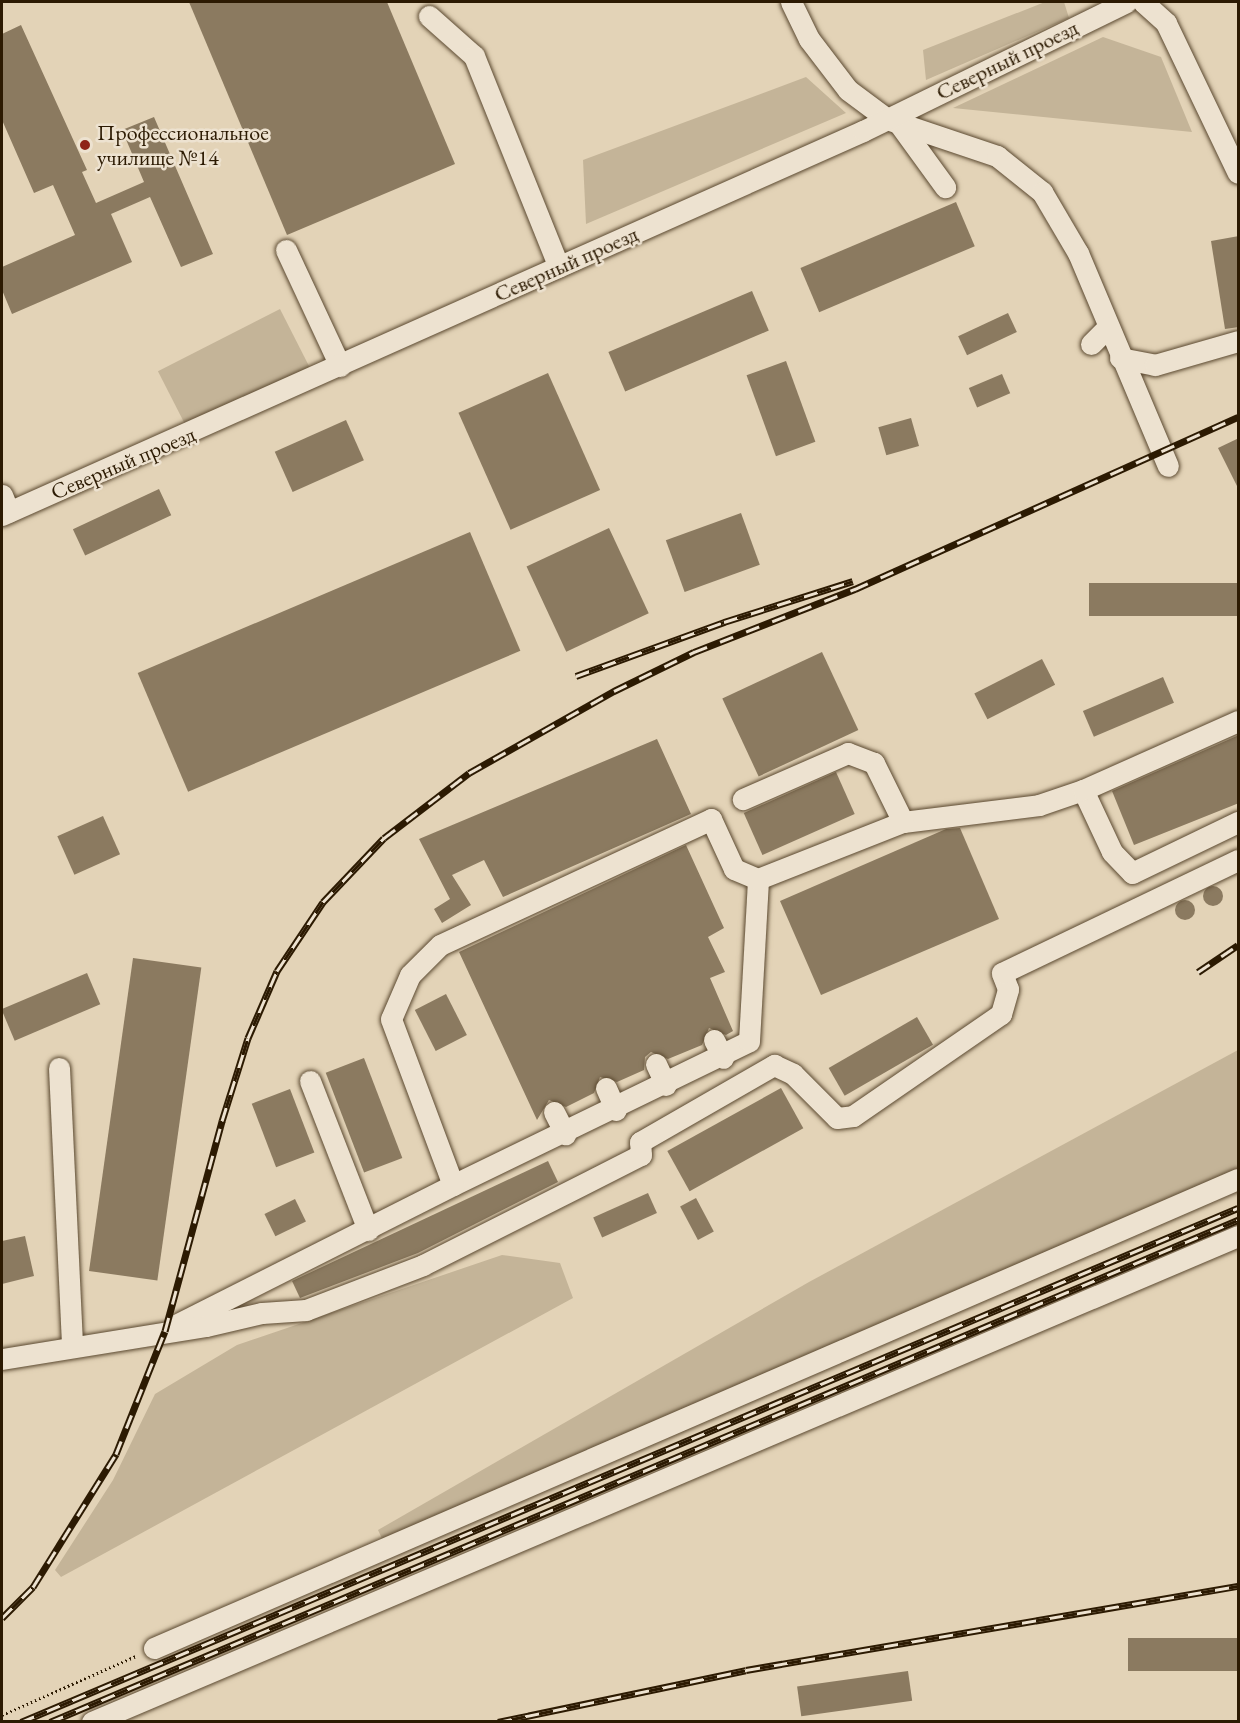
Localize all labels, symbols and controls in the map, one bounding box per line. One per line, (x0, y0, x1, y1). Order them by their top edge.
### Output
street label: Северный проезд (932, 14, 1082, 106)
place label: Профессиональное училище №14 (97, 119, 269, 170)
marker: Профессиональное училище №14 (78, 138, 92, 152)
street label: Северный проезд (490, 221, 642, 307)
street label: Северный проезд (47, 421, 199, 505)

